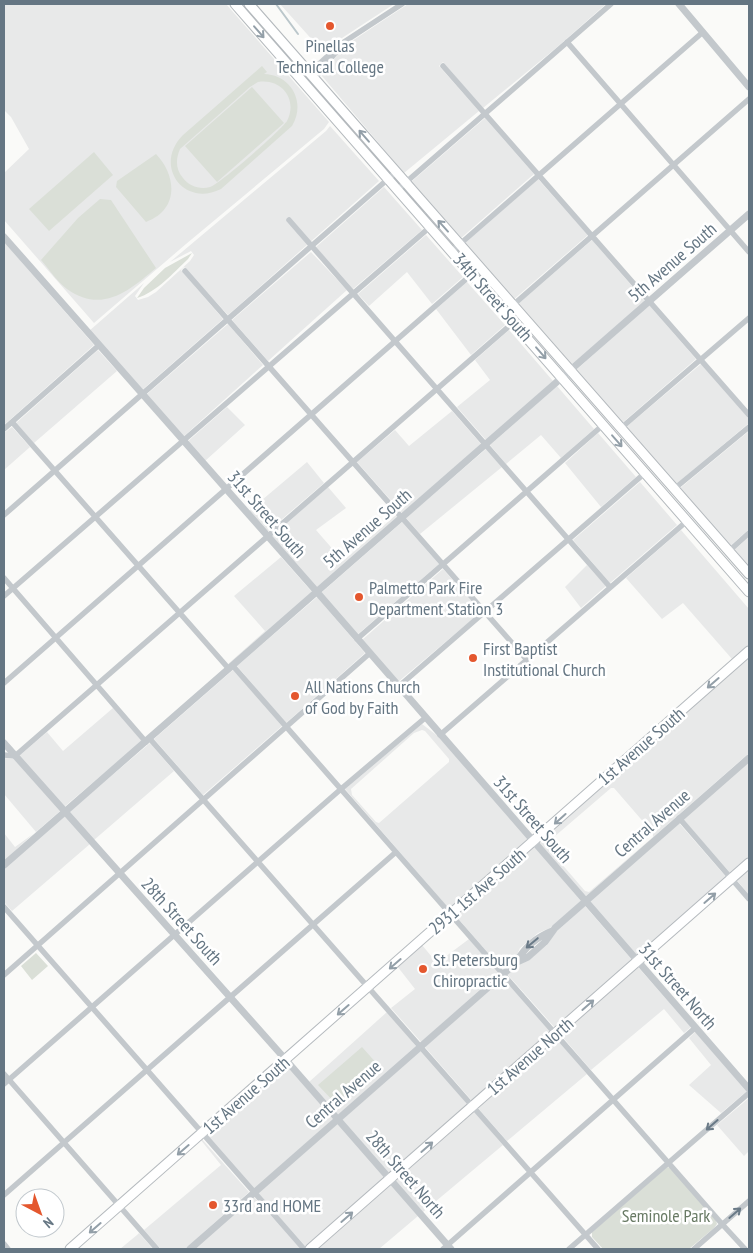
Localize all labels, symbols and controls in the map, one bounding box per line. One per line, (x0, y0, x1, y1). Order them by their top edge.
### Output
marker: Pinellas Technical College (324, 20, 336, 32)
one-way arrow (254, 26, 265, 39)
place label: Pinellas Technical College (276, 34, 384, 78)
one-way arrow (358, 129, 370, 142)
street label: 5th Avenue South (623, 217, 721, 307)
one-way arrow (438, 220, 449, 233)
street label: 34th Street South (448, 248, 538, 346)
one-way arrow (536, 347, 547, 360)
one-way arrow (611, 434, 623, 447)
street label: 31st Street South (223, 466, 311, 562)
street label: 5th Avenue South (318, 483, 416, 573)
place label: Palmetto Park Fire Department Station 3 (369, 576, 503, 620)
marker: Palmetto Park Fire Department Station 3 (353, 591, 365, 603)
place label: First Baptist Institutional Church (483, 637, 606, 681)
marker: First Baptist Institutional Church (467, 652, 479, 664)
place label: All Nations Church of God by Faith (305, 675, 420, 719)
one-way arrow (706, 677, 719, 689)
marker: All Nations Church of God by Faith (289, 690, 301, 702)
street label: 1st Avenue South (593, 702, 689, 790)
street label: 31st Street South (489, 771, 577, 867)
street label: Central Avenue (609, 784, 695, 862)
one-way arrow (553, 813, 566, 825)
street label: 2931 1st Ave South (424, 843, 530, 939)
street label: 28th Street South (137, 872, 227, 970)
one-way arrow (704, 892, 717, 903)
one-way arrow (525, 937, 538, 949)
street label: 31st Street North (634, 938, 722, 1034)
place label: St. Petersburg Chiropractic (433, 948, 518, 992)
one-way arrow (388, 958, 401, 970)
marker: St. Petersburg Chiropractic (417, 963, 429, 975)
one-way arrow (582, 999, 595, 1011)
one-way arrow (336, 1004, 349, 1015)
street label: 1st Avenue North (482, 1012, 578, 1100)
street label: 1st Avenue South (198, 1051, 294, 1139)
street label: Central Avenue (300, 1055, 386, 1133)
one-way arrow (706, 1119, 719, 1131)
street label: 28th Street North (361, 1125, 451, 1223)
one-way arrow (420, 1141, 433, 1153)
one-way arrow (177, 1144, 190, 1156)
north arrow (15, 1188, 65, 1238)
place label: 33rd and HOME (223, 1194, 321, 1217)
marker: 33rd and HOME (207, 1199, 219, 1211)
park label: Seminole Park (622, 1204, 710, 1227)
one-way arrow (728, 1208, 741, 1219)
one-way arrow (340, 1211, 353, 1223)
text: N (40, 1214, 57, 1232)
one-way arrow (88, 1222, 101, 1233)

